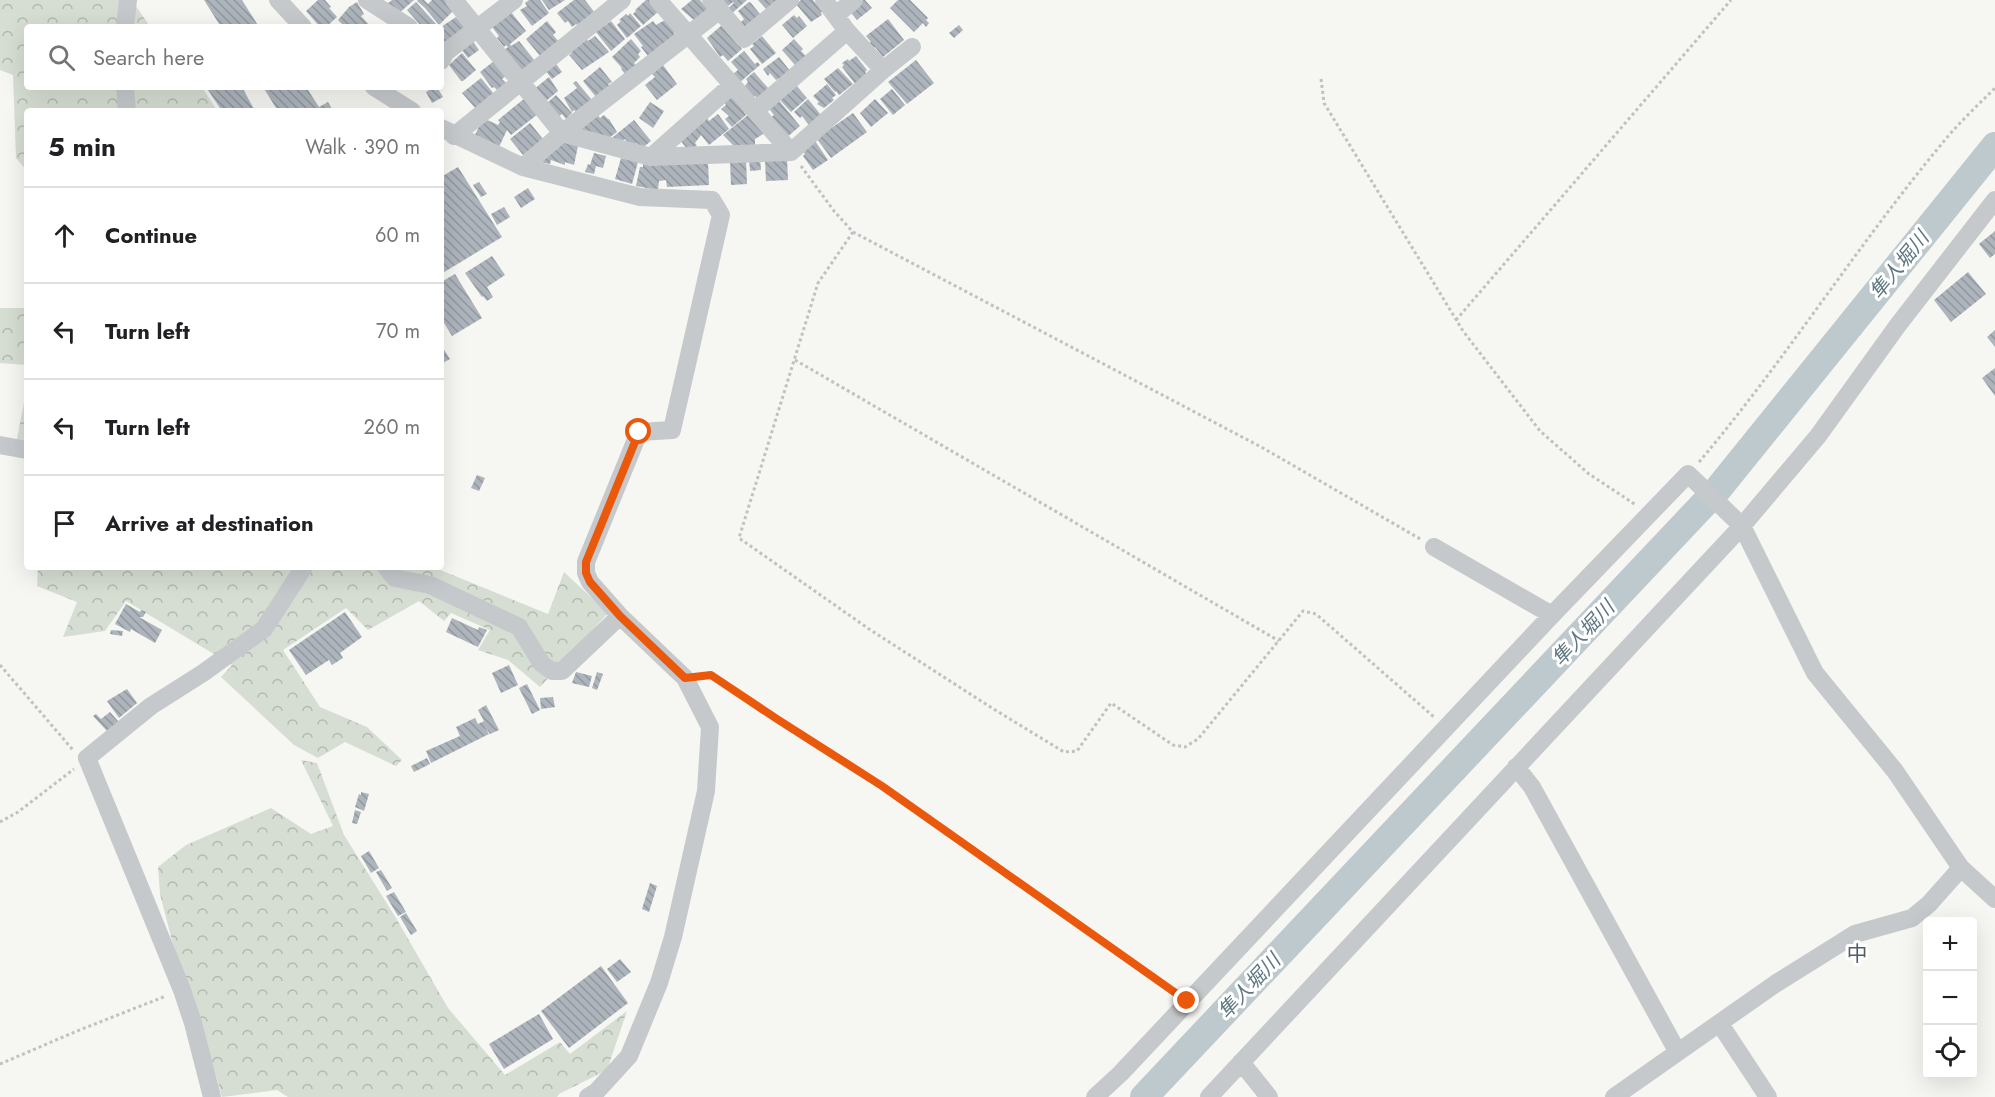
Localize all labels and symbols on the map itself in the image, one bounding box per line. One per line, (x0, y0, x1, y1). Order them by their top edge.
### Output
water label: 隼人堀川 (1863, 224, 1937, 306)
route start (625, 418, 651, 444)
water label: 隼人堀川 (1545, 593, 1623, 672)
district label: 中 (1847, 939, 1868, 969)
water label: 隼人堀川 (1211, 946, 1289, 1025)
route end (1173, 987, 1199, 1013)

